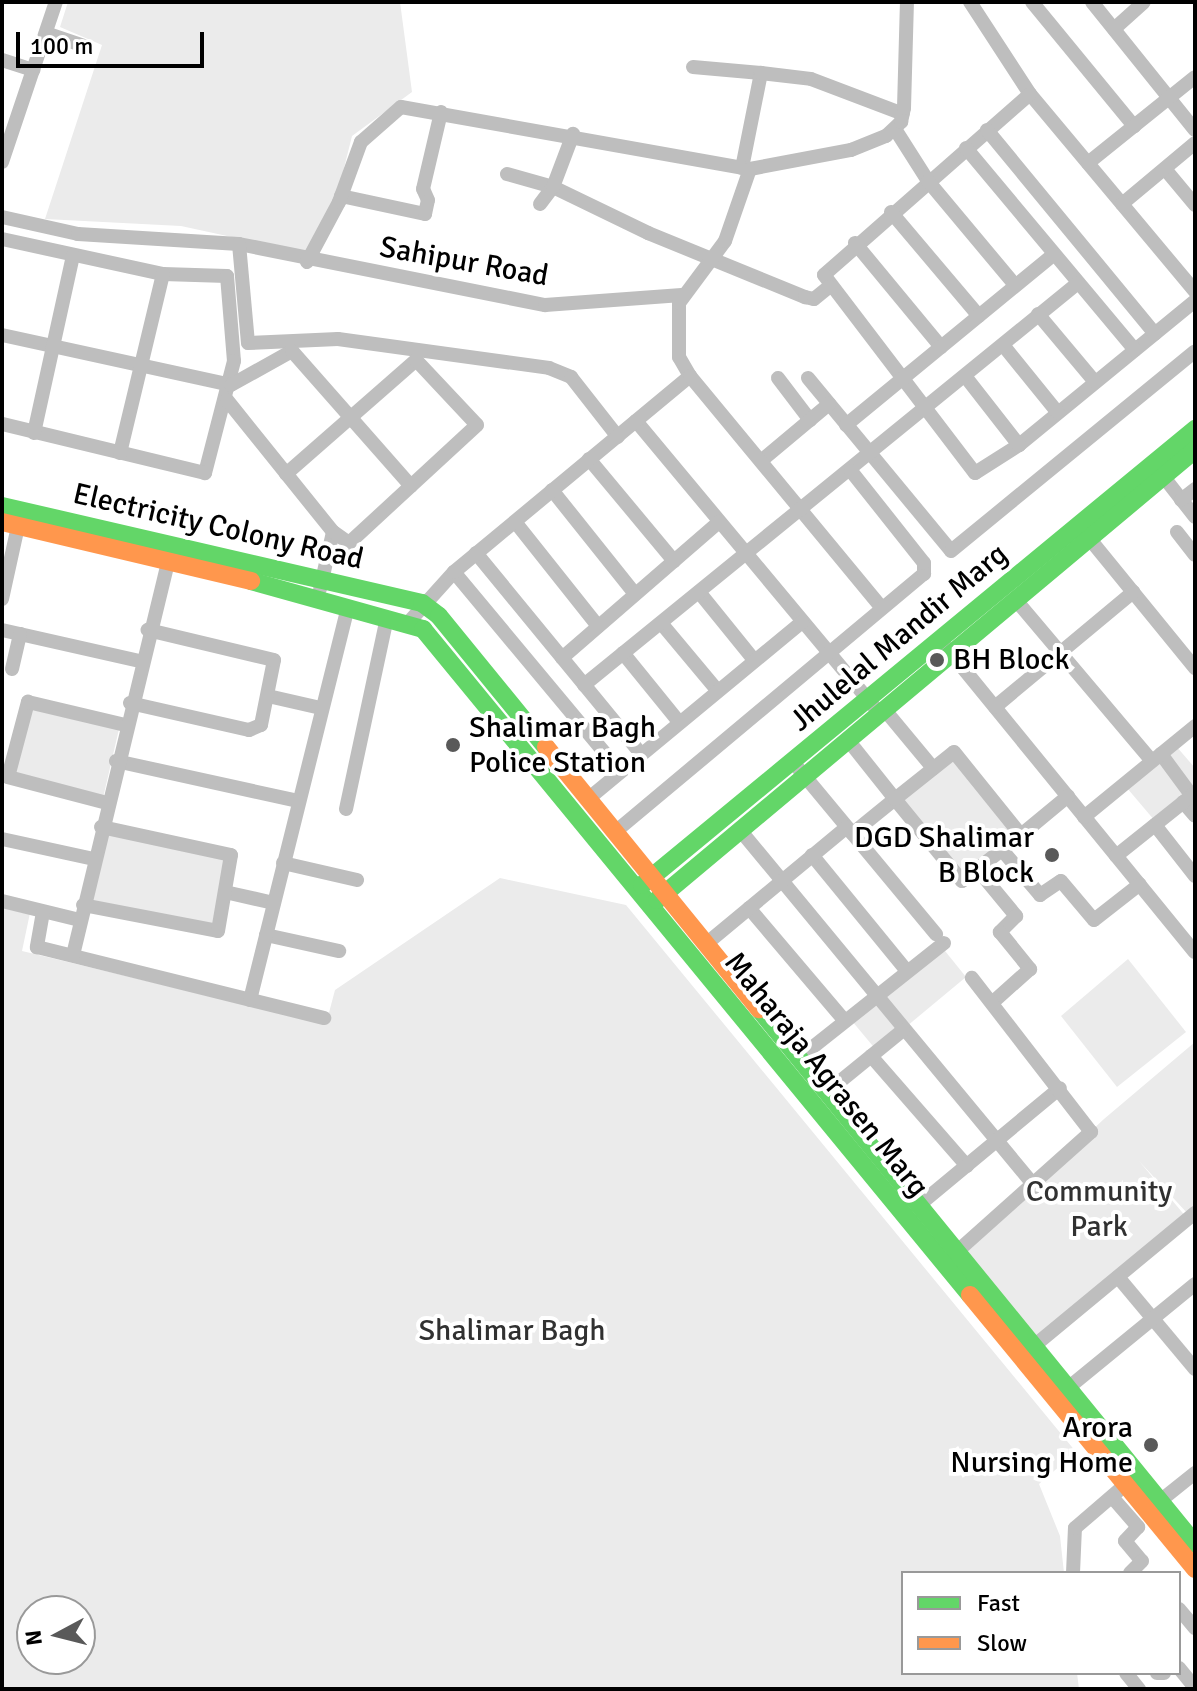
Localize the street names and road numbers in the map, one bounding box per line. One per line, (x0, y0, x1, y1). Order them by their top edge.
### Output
street label: Sahipur Road (377, 229, 551, 295)
street label: Electricity Colony Road (69, 476, 367, 578)
street label: Jhulelal Mandir Marg (783, 537, 1015, 739)
street label: Maharaja Agrasen Marg (716, 945, 936, 1205)

